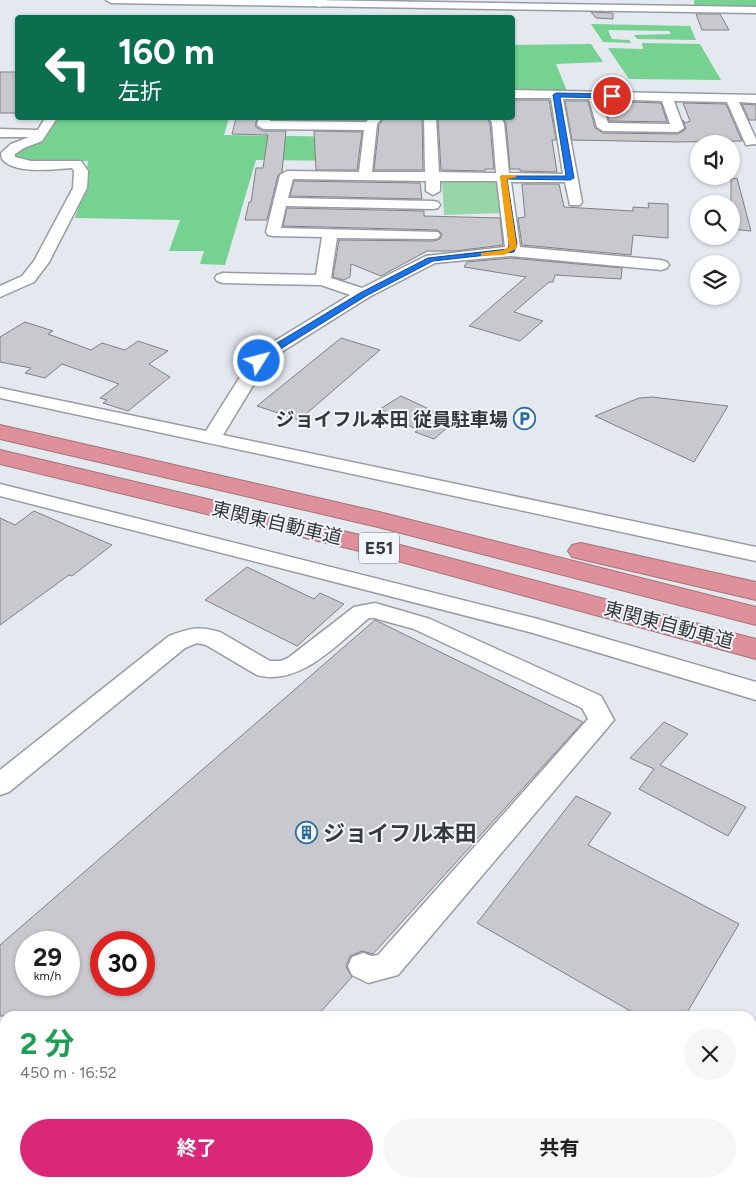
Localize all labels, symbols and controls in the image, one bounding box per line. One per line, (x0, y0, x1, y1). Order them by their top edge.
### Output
text: 160 m (118, 31, 215, 73)
icon: left (35, 35, 100, 100)
pin (591, 75, 633, 117)
text: 左折 (118, 78, 162, 105)
icon: arrive (598, 82, 626, 110)
map controls (690, 135, 740, 305)
button: sound (690, 135, 740, 185)
button: search (690, 195, 740, 245)
button: layers (690, 255, 740, 305)
position arrow (232, 334, 284, 386)
parking icon: ジョイフル本田 従員駐車場 (512, 407, 536, 431)
place label: ジョイフル本田 従員駐車場 (275, 408, 508, 431)
street label: 東関東自動車道 (210, 497, 344, 549)
road number: E51 (359, 532, 399, 564)
street label: 東関東自動車道 (602, 597, 736, 653)
place label: ジョイフル本田 (323, 820, 477, 847)
building icon: ジョイフル本田 (295, 821, 319, 845)
speed limit sign: 30 (90, 931, 155, 996)
text: 29 (33, 942, 62, 972)
text: km/h (34, 969, 61, 983)
text: 2 分 (20, 1025, 75, 1062)
button: close (684, 1028, 736, 1080)
text: 450 m · 16:52 (20, 1063, 117, 1082)
button: 終了 (20, 1119, 373, 1177)
button: 共有 (383, 1119, 736, 1177)

